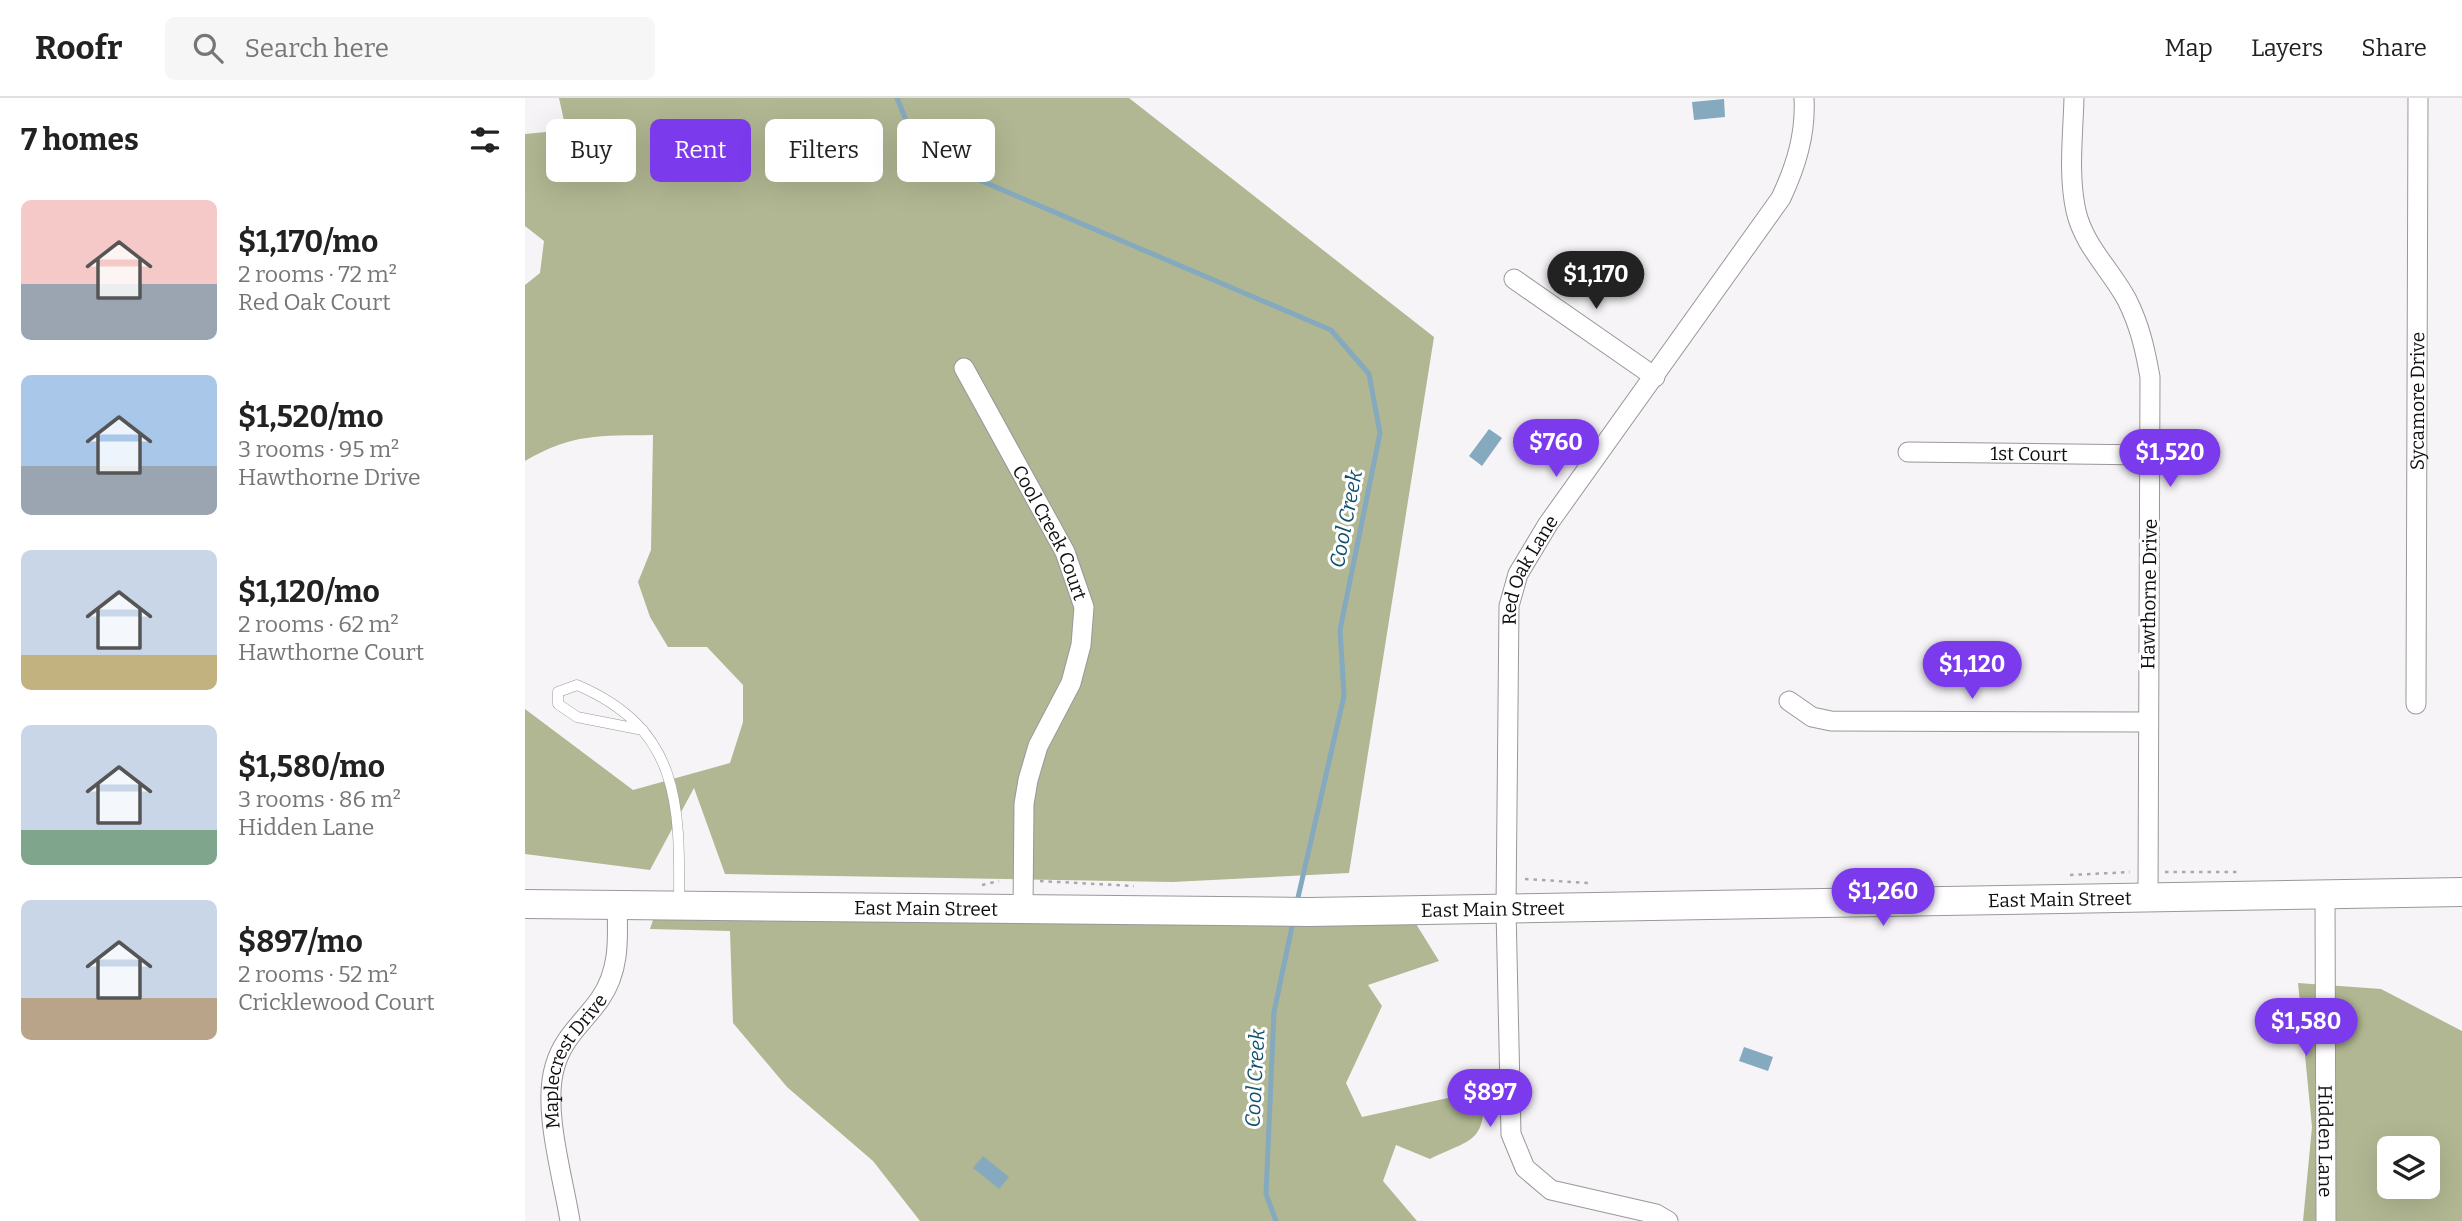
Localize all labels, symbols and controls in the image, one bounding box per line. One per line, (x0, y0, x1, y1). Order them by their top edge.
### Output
search box (165, 17, 655, 80)
text: Roofr (35, 28, 123, 68)
icon: search (189, 29, 227, 67)
text: Search here (245, 33, 389, 64)
text: Map (2165, 34, 2213, 62)
text: Layers (2251, 34, 2323, 62)
text: Share (2361, 34, 2427, 62)
chip: Buy (546, 119, 636, 182)
chip: Rent (650, 119, 751, 182)
chip: Filters (765, 119, 883, 182)
chip: New (897, 119, 995, 182)
icon: filters (466, 121, 504, 159)
text: 7 homes (21, 122, 139, 158)
text: $1,170/mo (238, 224, 378, 260)
icon: home (77, 228, 161, 312)
pin: $1,170 (1539, 252, 1653, 311)
text: 2 rooms · 72 m² (238, 260, 397, 288)
text: $1,170 (1563, 260, 1629, 288)
text: Red Oak Court (238, 288, 391, 316)
street label: Sycamore Drive (2405, 332, 2429, 470)
text: $1,520/mo (238, 399, 384, 435)
icon: home (77, 403, 161, 487)
pin: $760 (1515, 420, 1597, 479)
text: $760 (1529, 428, 1583, 456)
pin: $1,520 (2113, 430, 2227, 489)
text: 3 rooms · 95 m² (238, 435, 399, 463)
text: $1,520 (2135, 438, 2205, 466)
street label: 1st Court (1990, 442, 2068, 465)
street label: Cool Creek Court (1008, 461, 1092, 603)
text: Hawthorne Drive (238, 463, 420, 491)
water label: Cool Creek (1324, 467, 1368, 570)
street label: Red Oak Lane (1497, 510, 1562, 625)
street label: Hawthorne Drive (2136, 518, 2162, 670)
text: $1,120/mo (238, 574, 380, 610)
icon: home (77, 578, 161, 662)
text: 2 rooms · 62 m² (238, 610, 399, 638)
text: Hawthorne Court (238, 638, 424, 666)
pin: $1,120 (1915, 642, 2029, 701)
text: $1,120 (1939, 650, 2005, 678)
text: $1,580/mo (238, 749, 385, 785)
icon: home (77, 753, 161, 837)
text: 3 rooms · 86 m² (238, 785, 401, 813)
text: Hidden Lane (238, 813, 374, 841)
pin: $1,260 (1826, 868, 1940, 928)
text: $1,260 (1848, 877, 1918, 905)
street label: East Main Street (1988, 886, 2132, 912)
street label: East Main Street (854, 896, 998, 920)
street label: East Main Street (1421, 896, 1565, 922)
text: $897/mo (238, 924, 363, 960)
icon: home (77, 928, 161, 1012)
text: 2 rooms · 52 m² (238, 960, 397, 988)
text: Cricklewood Court (238, 988, 435, 1016)
street label: Maplecrest Drive (539, 989, 612, 1130)
pin: $1,580 (2249, 998, 2363, 1058)
text: $1,580 (2271, 1007, 2341, 1035)
water label: Cool Creek (1239, 1027, 1271, 1128)
pin: $897 (1449, 1070, 1531, 1129)
text: $897 (1463, 1078, 1517, 1106)
street label: Hidden Lane (2314, 1085, 2337, 1197)
map controls (2377, 1136, 2440, 1199)
button: layers (2377, 1136, 2440, 1199)

